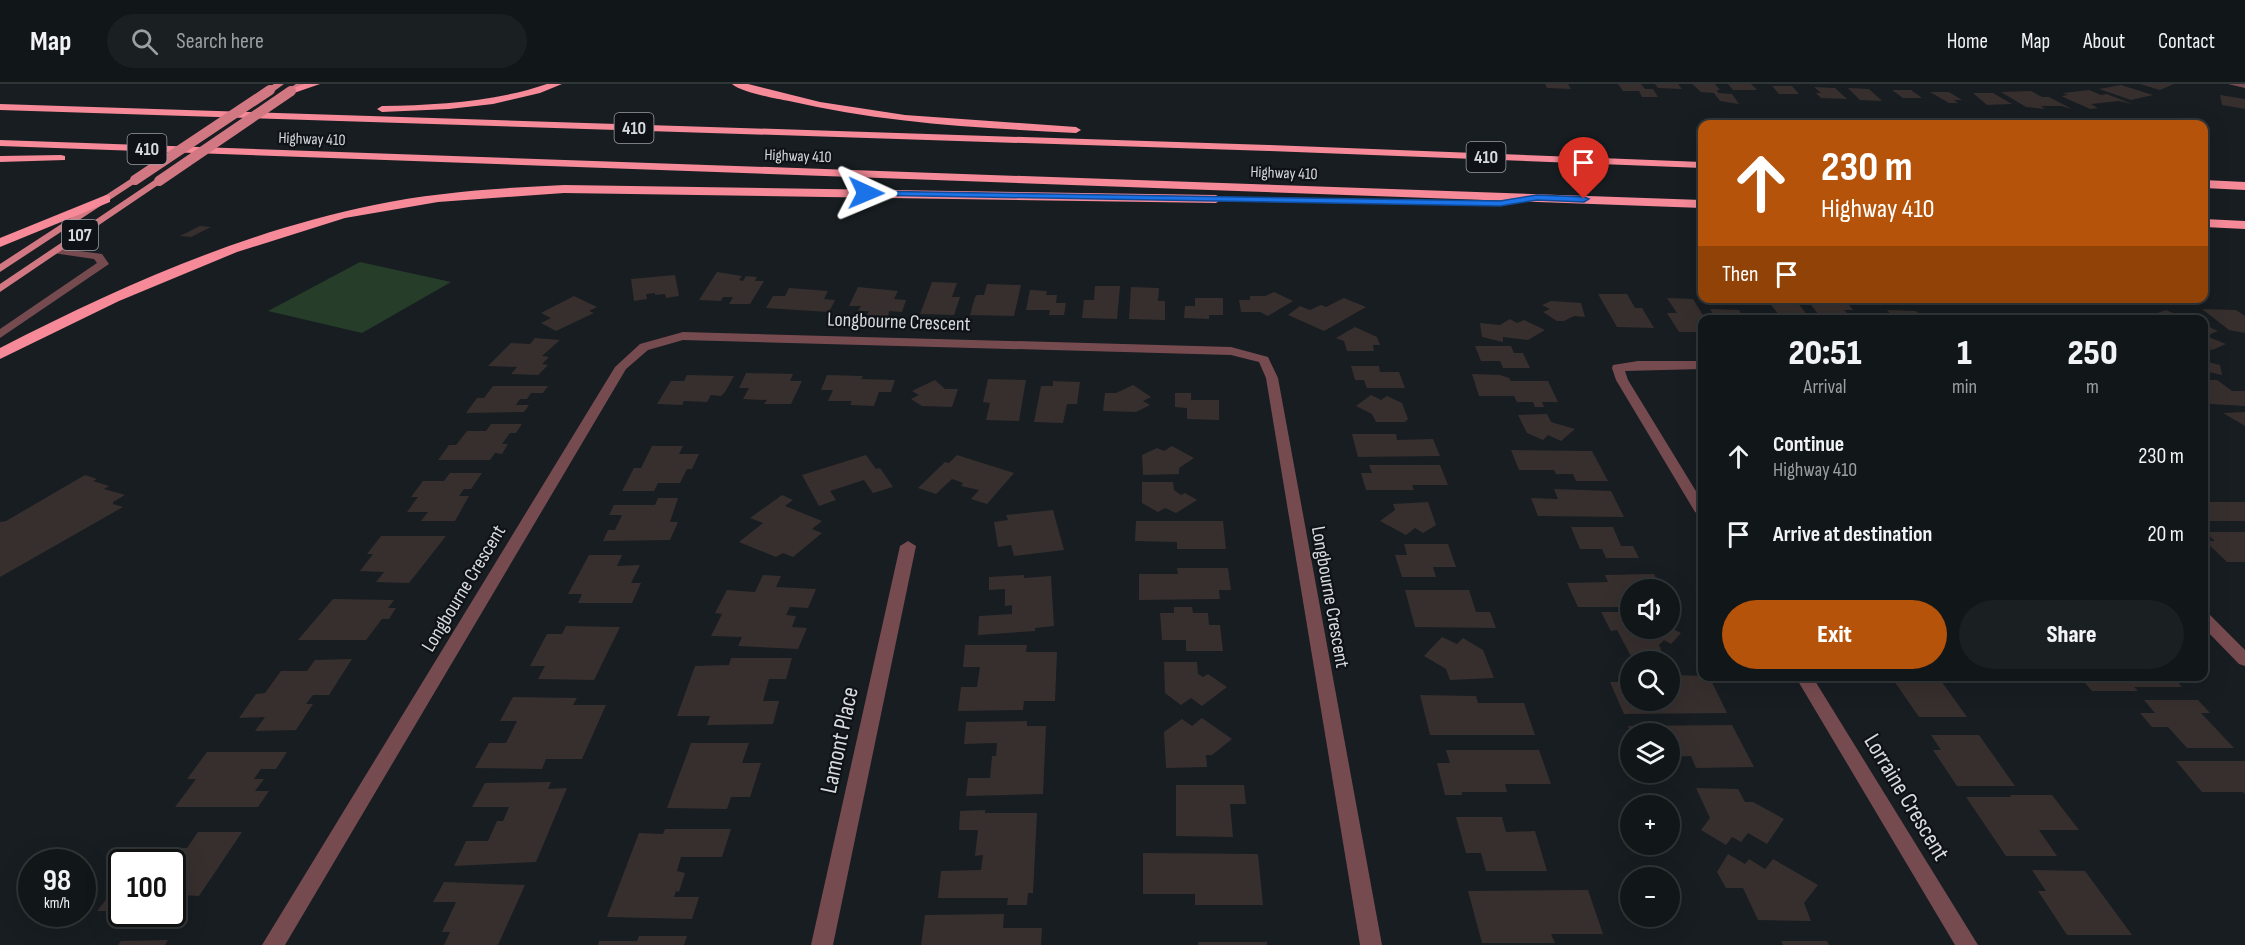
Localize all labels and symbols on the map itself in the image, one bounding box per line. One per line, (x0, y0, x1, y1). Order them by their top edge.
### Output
road number: 410 (614, 113, 654, 143)
street label: Highway 410 (278, 129, 346, 150)
road number: 410 (128, 134, 166, 164)
pin (1558, 137, 1609, 199)
road number: 410 (1466, 142, 1506, 172)
street label: Highway 410 (764, 146, 832, 167)
position arrow (834, 161, 898, 225)
street label: Highway 410 (1250, 163, 1318, 184)
road number: 107 (62, 220, 98, 250)
street label: Longbourne Crescent (827, 308, 971, 336)
street label: Longbourne Crescent (417, 521, 511, 656)
street label: Longbourne Crescent (1306, 524, 1354, 670)
street label: Lamont Place (814, 684, 865, 796)
street label: Lorraine Crescent (1857, 729, 1956, 866)
speed limit sign: 100 (108, 849, 186, 927)

